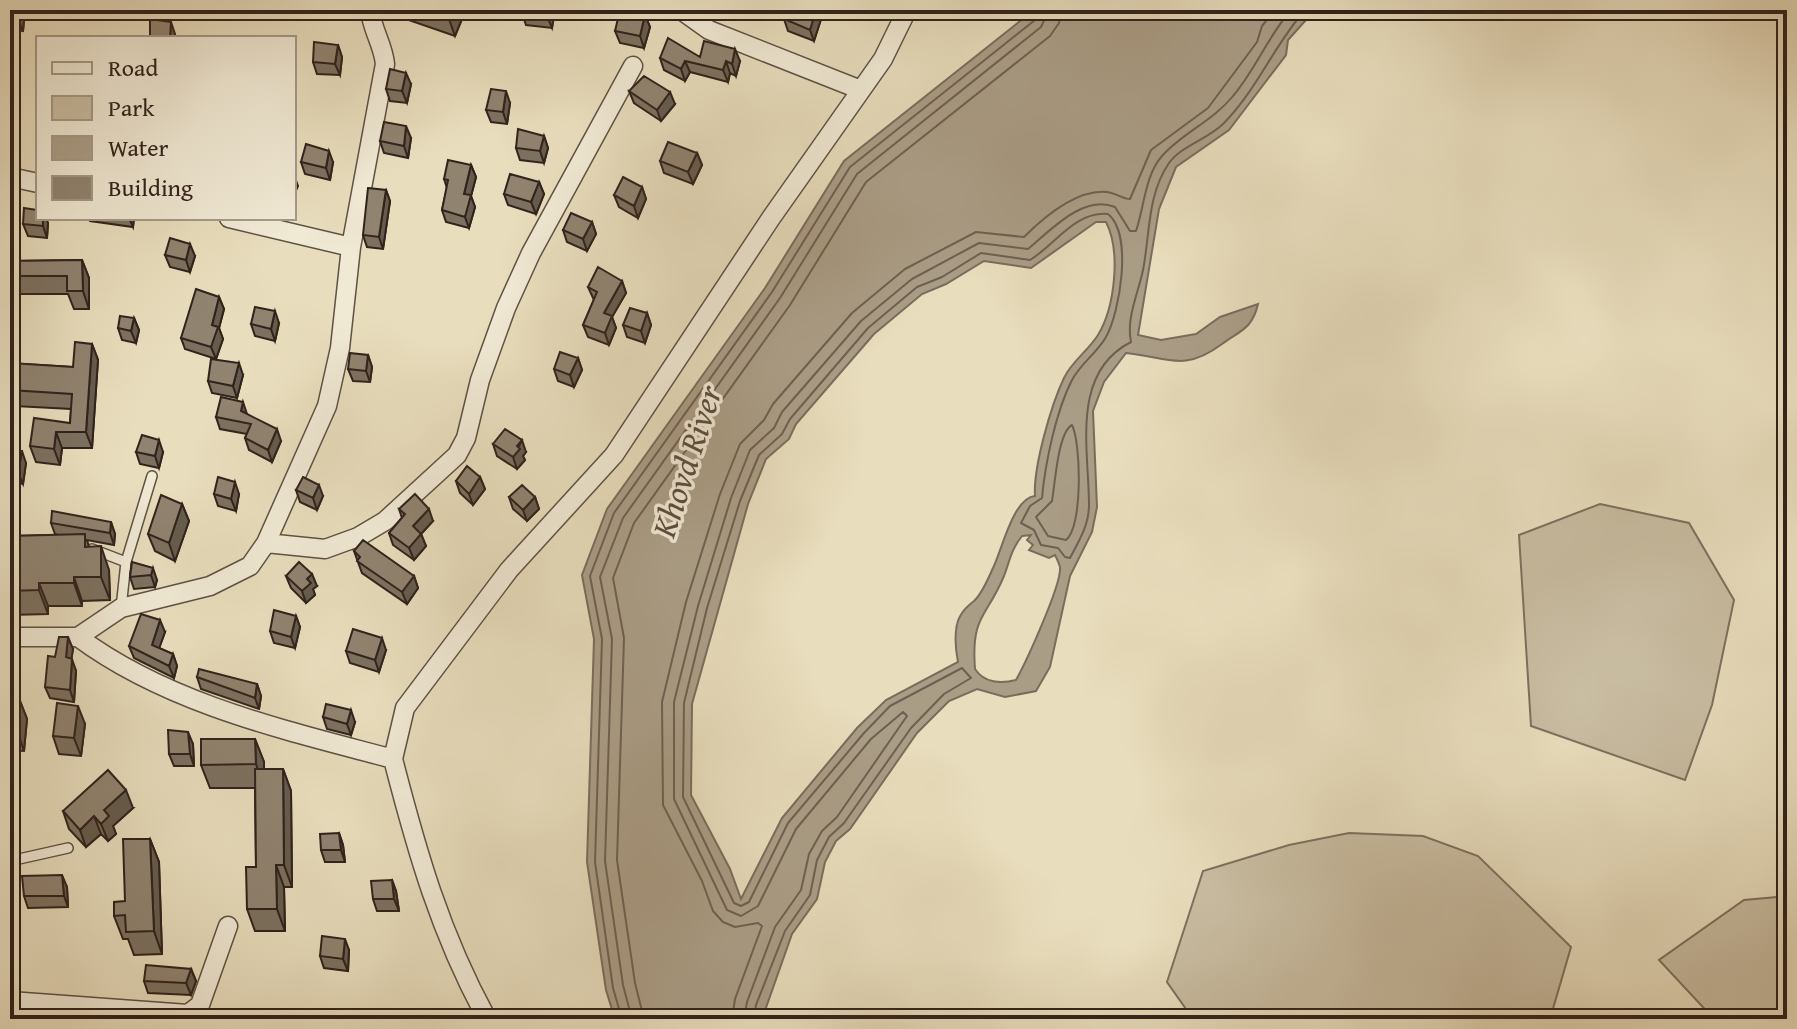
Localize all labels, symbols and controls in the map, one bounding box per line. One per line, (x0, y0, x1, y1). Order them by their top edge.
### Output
legend (36, 36, 296, 220)
text: Road (108, 50, 158, 85)
text: Park (108, 90, 155, 125)
text: Water (108, 130, 169, 165)
text: Building (108, 170, 193, 205)
water label: Khovd River (638, 377, 734, 544)

